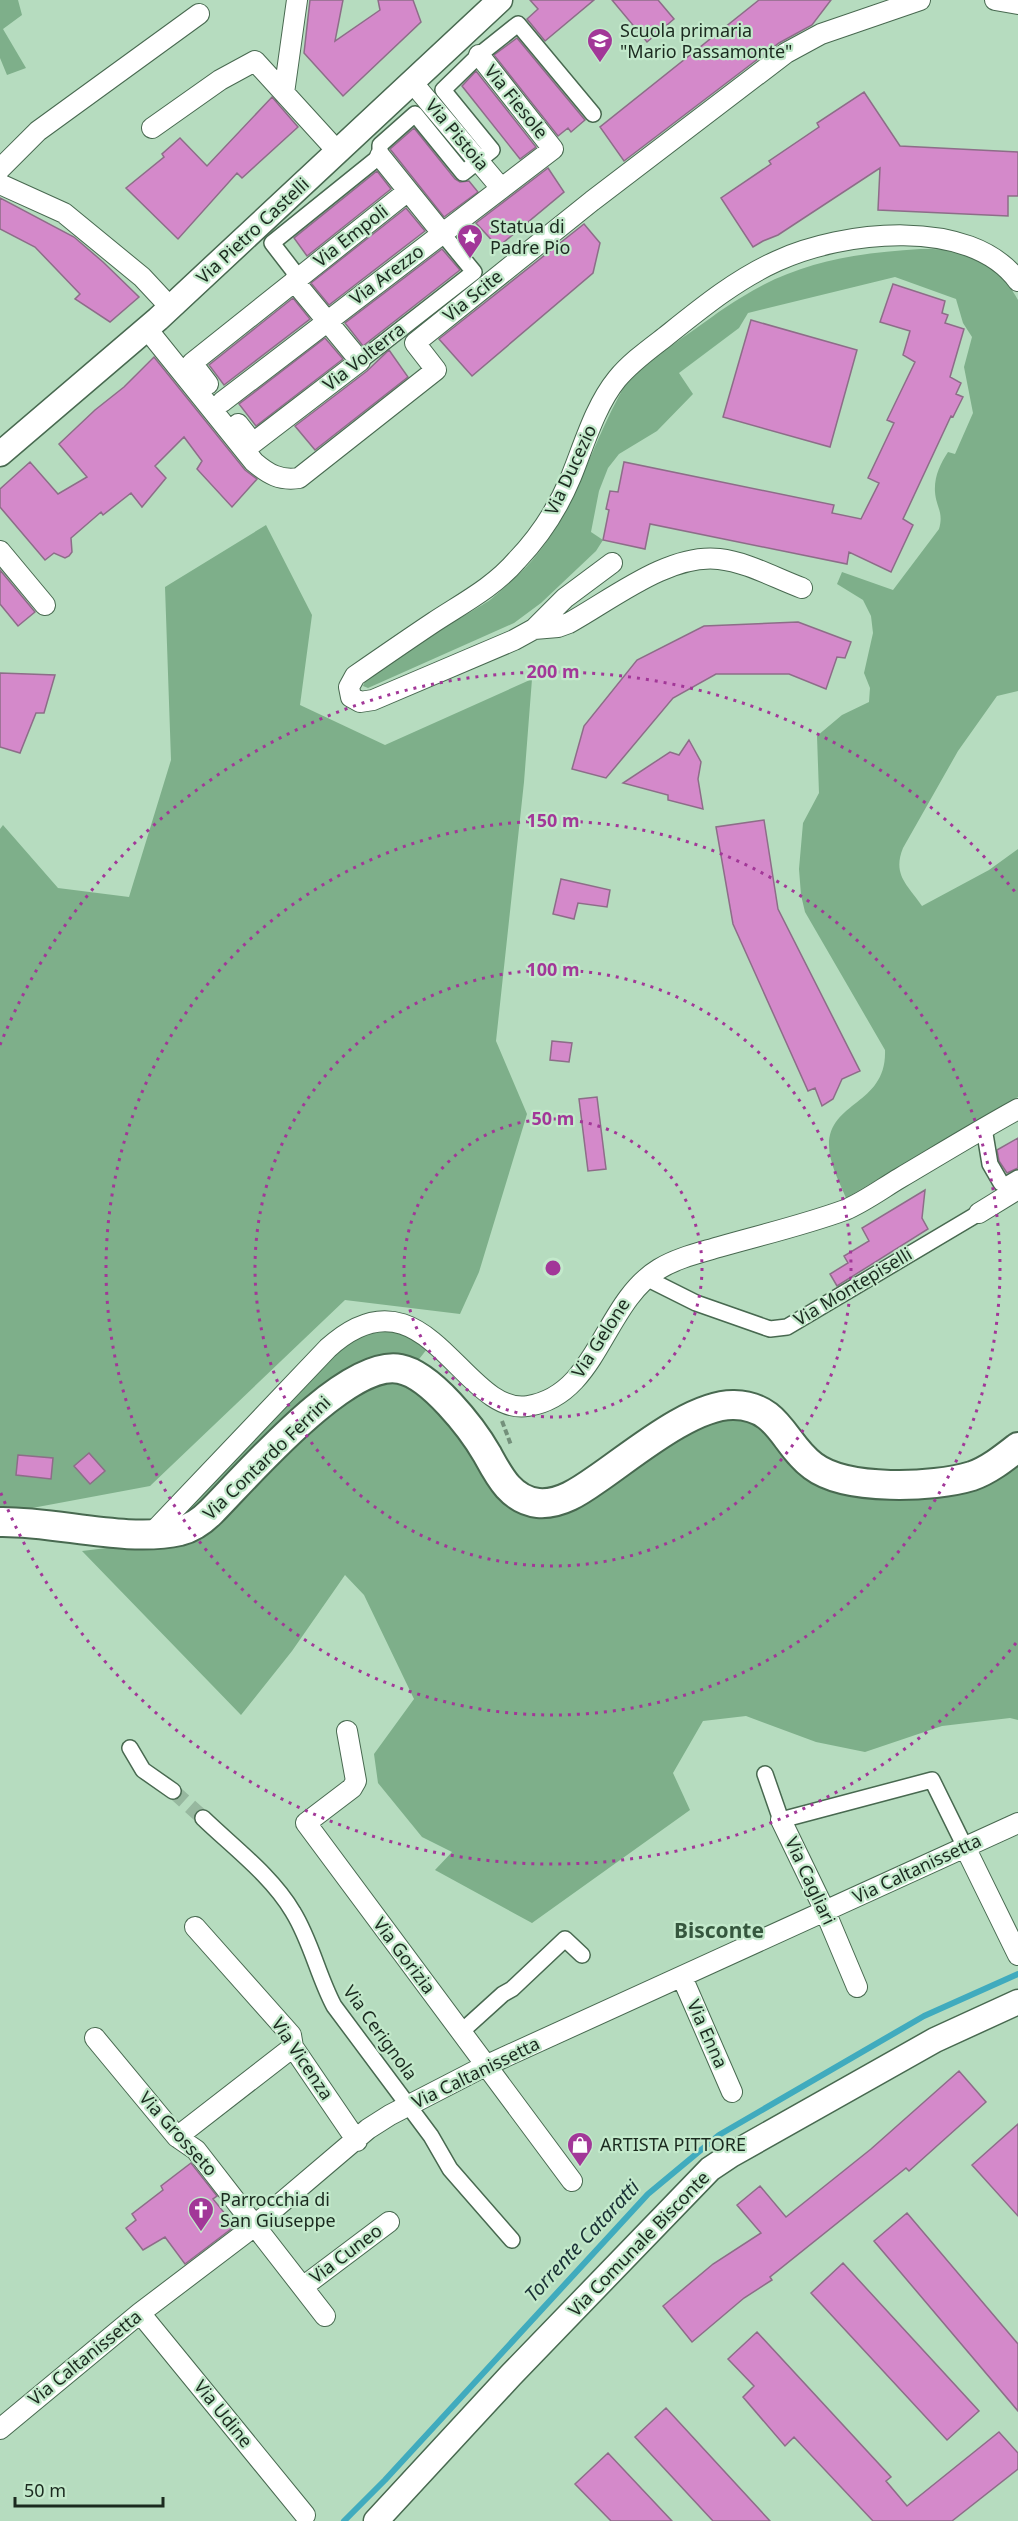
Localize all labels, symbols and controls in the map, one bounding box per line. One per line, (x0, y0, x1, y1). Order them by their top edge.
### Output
place label: Scuola primaria "Mario Passamonte" (620, 18, 792, 63)
school or university icon: Scuola primaria "Mario Passamonte" (585, 26, 615, 64)
street label: Via Fiesole (480, 59, 554, 143)
street label: Via Pistoia (421, 94, 495, 175)
street label: Via Pietro Castelli (191, 172, 314, 289)
street label: Via Empoli (308, 199, 393, 272)
place label: Statua di Padre Pio (490, 214, 570, 259)
place icon: Statua di Padre Pio (455, 222, 485, 260)
street label: Via Arezzo (345, 239, 428, 310)
street label: Via Scite (438, 264, 507, 327)
street label: Via Volterra (318, 317, 409, 396)
street label: Via Ducezio (539, 421, 601, 519)
text: 200 m (526, 659, 580, 683)
text: 150 m (526, 808, 580, 832)
text: 100 m (526, 957, 580, 981)
text: 50 m (532, 1106, 574, 1130)
street label: Via Montepiselli (789, 1241, 916, 1331)
centre of rings (543, 1258, 563, 1278)
street label: Via Gelone (566, 1293, 635, 1382)
street label: Via Contardo Ferrini (197, 1390, 335, 1525)
street label: Via Caltanissetta (848, 1828, 985, 1908)
street label: Via Cagliari (780, 1833, 842, 1928)
street label: Via Gorizia (368, 1912, 441, 1998)
district label: Bisconte (674, 1916, 764, 1944)
street label: Via Cerignola (338, 1980, 423, 2085)
street label: Via Enna (682, 1996, 734, 2072)
street label: Via Vicenza (267, 2013, 339, 2104)
street label: Via Caltanissetta (408, 2031, 543, 2113)
street label: Via Grosseto (134, 2086, 223, 2181)
shop icon: ARTISTA PITTORE (565, 2130, 595, 2168)
place label: ARTISTA PITTORE (600, 2132, 746, 2156)
street label: Via Comunale Bisconte (562, 2165, 714, 2321)
water label: Torrente Cataratti (518, 2173, 646, 2307)
place label: Parrocchia di San Giuseppe (220, 2187, 336, 2232)
church icon: Parrocchia di San Giuseppe (186, 2195, 216, 2233)
street label: Via Cuneo (304, 2218, 387, 2288)
street label: Via Caltanissetta (23, 2304, 146, 2410)
street label: Via Udine (189, 2375, 258, 2452)
scale bar (15, 2470, 164, 2508)
text: 50 m (24, 2478, 66, 2502)

